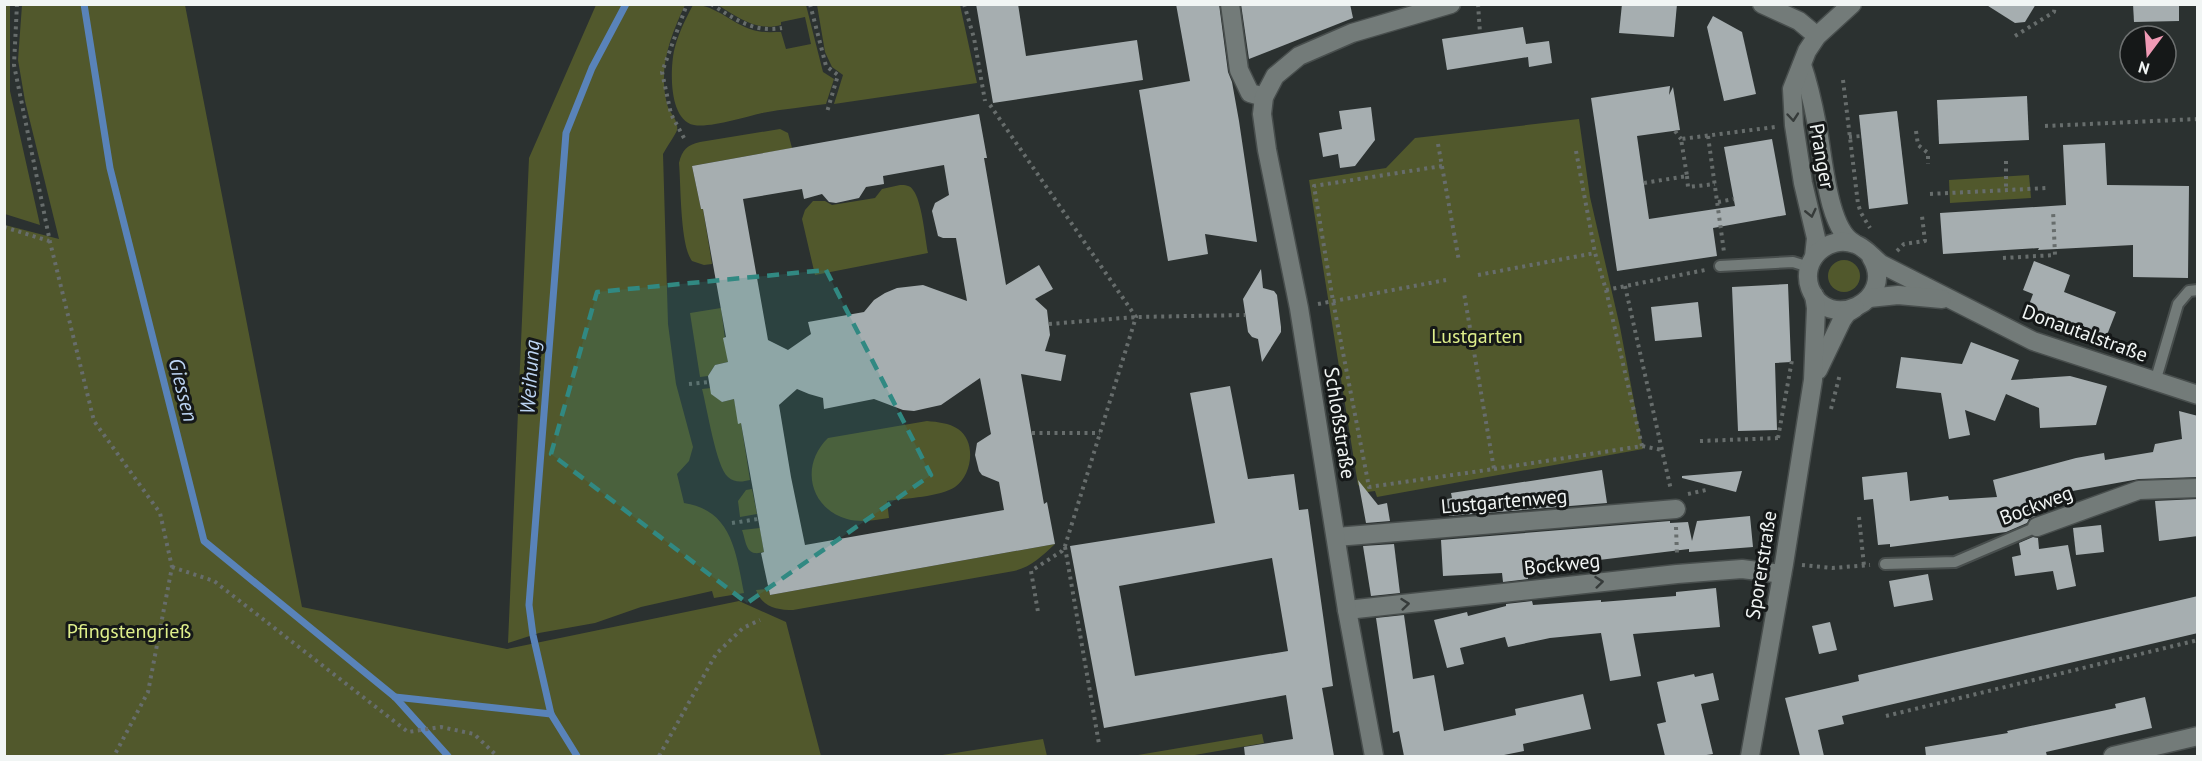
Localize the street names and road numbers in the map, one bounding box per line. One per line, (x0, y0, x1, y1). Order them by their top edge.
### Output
street label: Pranger (1803, 121, 1841, 191)
street label: Donautalstraße (2019, 298, 2151, 368)
street label: Schloßstraße (1318, 365, 1362, 481)
street label: Bockweg (1996, 479, 2076, 531)
street label: Lustgartenweg (1440, 483, 1568, 519)
street label: Sporerstraße (1740, 509, 1782, 621)
street label: Bockweg (1523, 547, 1601, 581)

